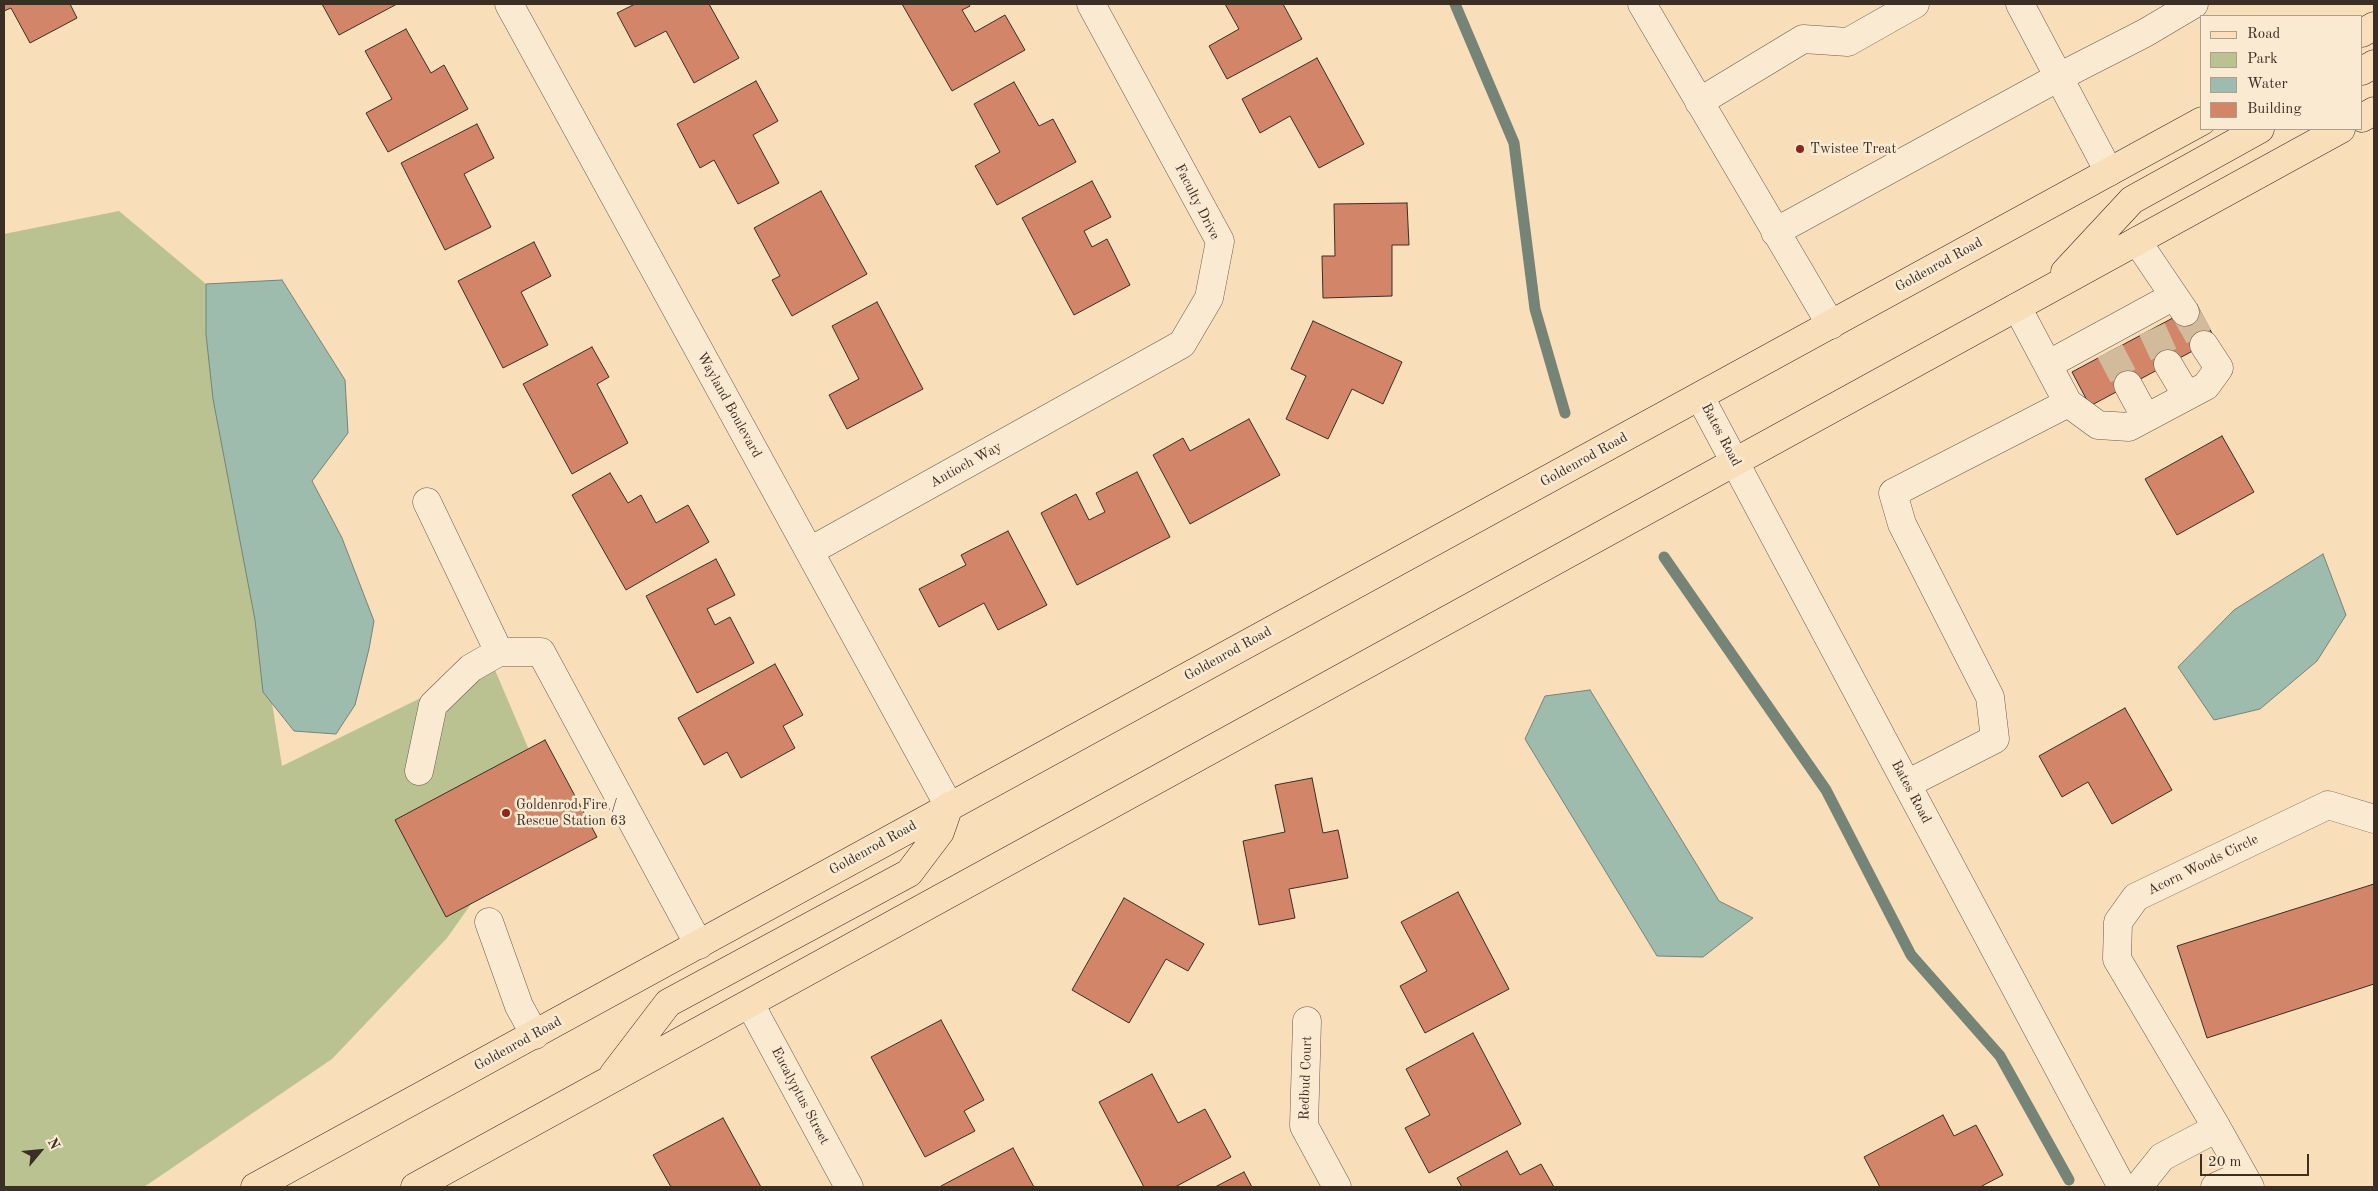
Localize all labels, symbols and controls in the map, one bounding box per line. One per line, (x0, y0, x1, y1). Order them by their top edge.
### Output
legend (2200, 15, 2363, 130)
text: Road (2247, 27, 2280, 42)
text: Park (2247, 52, 2278, 67)
text: Water (2247, 77, 2288, 92)
text: Building (2247, 102, 2302, 117)
place label: Twistee Treat (1810, 141, 1896, 157)
marker: Twistee Treat (1794, 143, 1806, 155)
street label: Faculty Drive (1171, 161, 1223, 243)
street label: Goldenrod Road (1892, 234, 1986, 296)
street label: Wayland Boulevard (693, 349, 765, 461)
street label: Bates Road (1697, 401, 1745, 469)
street label: Goldenrod Road (1537, 429, 1631, 491)
street label: Antioch Way (927, 438, 1005, 492)
street label: Goldenrod Road (1181, 623, 1275, 685)
street label: Bates Road (1887, 758, 1935, 826)
place label: Goldenrod Fire / Rescue Station 63 (516, 797, 626, 830)
marker: Goldenrod Fire / Rescue Station 63 (500, 807, 512, 819)
street label: Goldenrod Road (826, 817, 920, 879)
street label: Acorn Woods Circle (2145, 831, 2261, 899)
street label: Goldenrod Road (471, 1013, 565, 1075)
street label: Redbud Court (1296, 1036, 1316, 1120)
street label: Eucalyptus Street (767, 1044, 833, 1148)
north arrow (15, 1126, 65, 1176)
text: N (45, 1136, 62, 1152)
scale bar (2203, 1144, 2312, 1176)
text: 20 m (2208, 1155, 2242, 1170)

